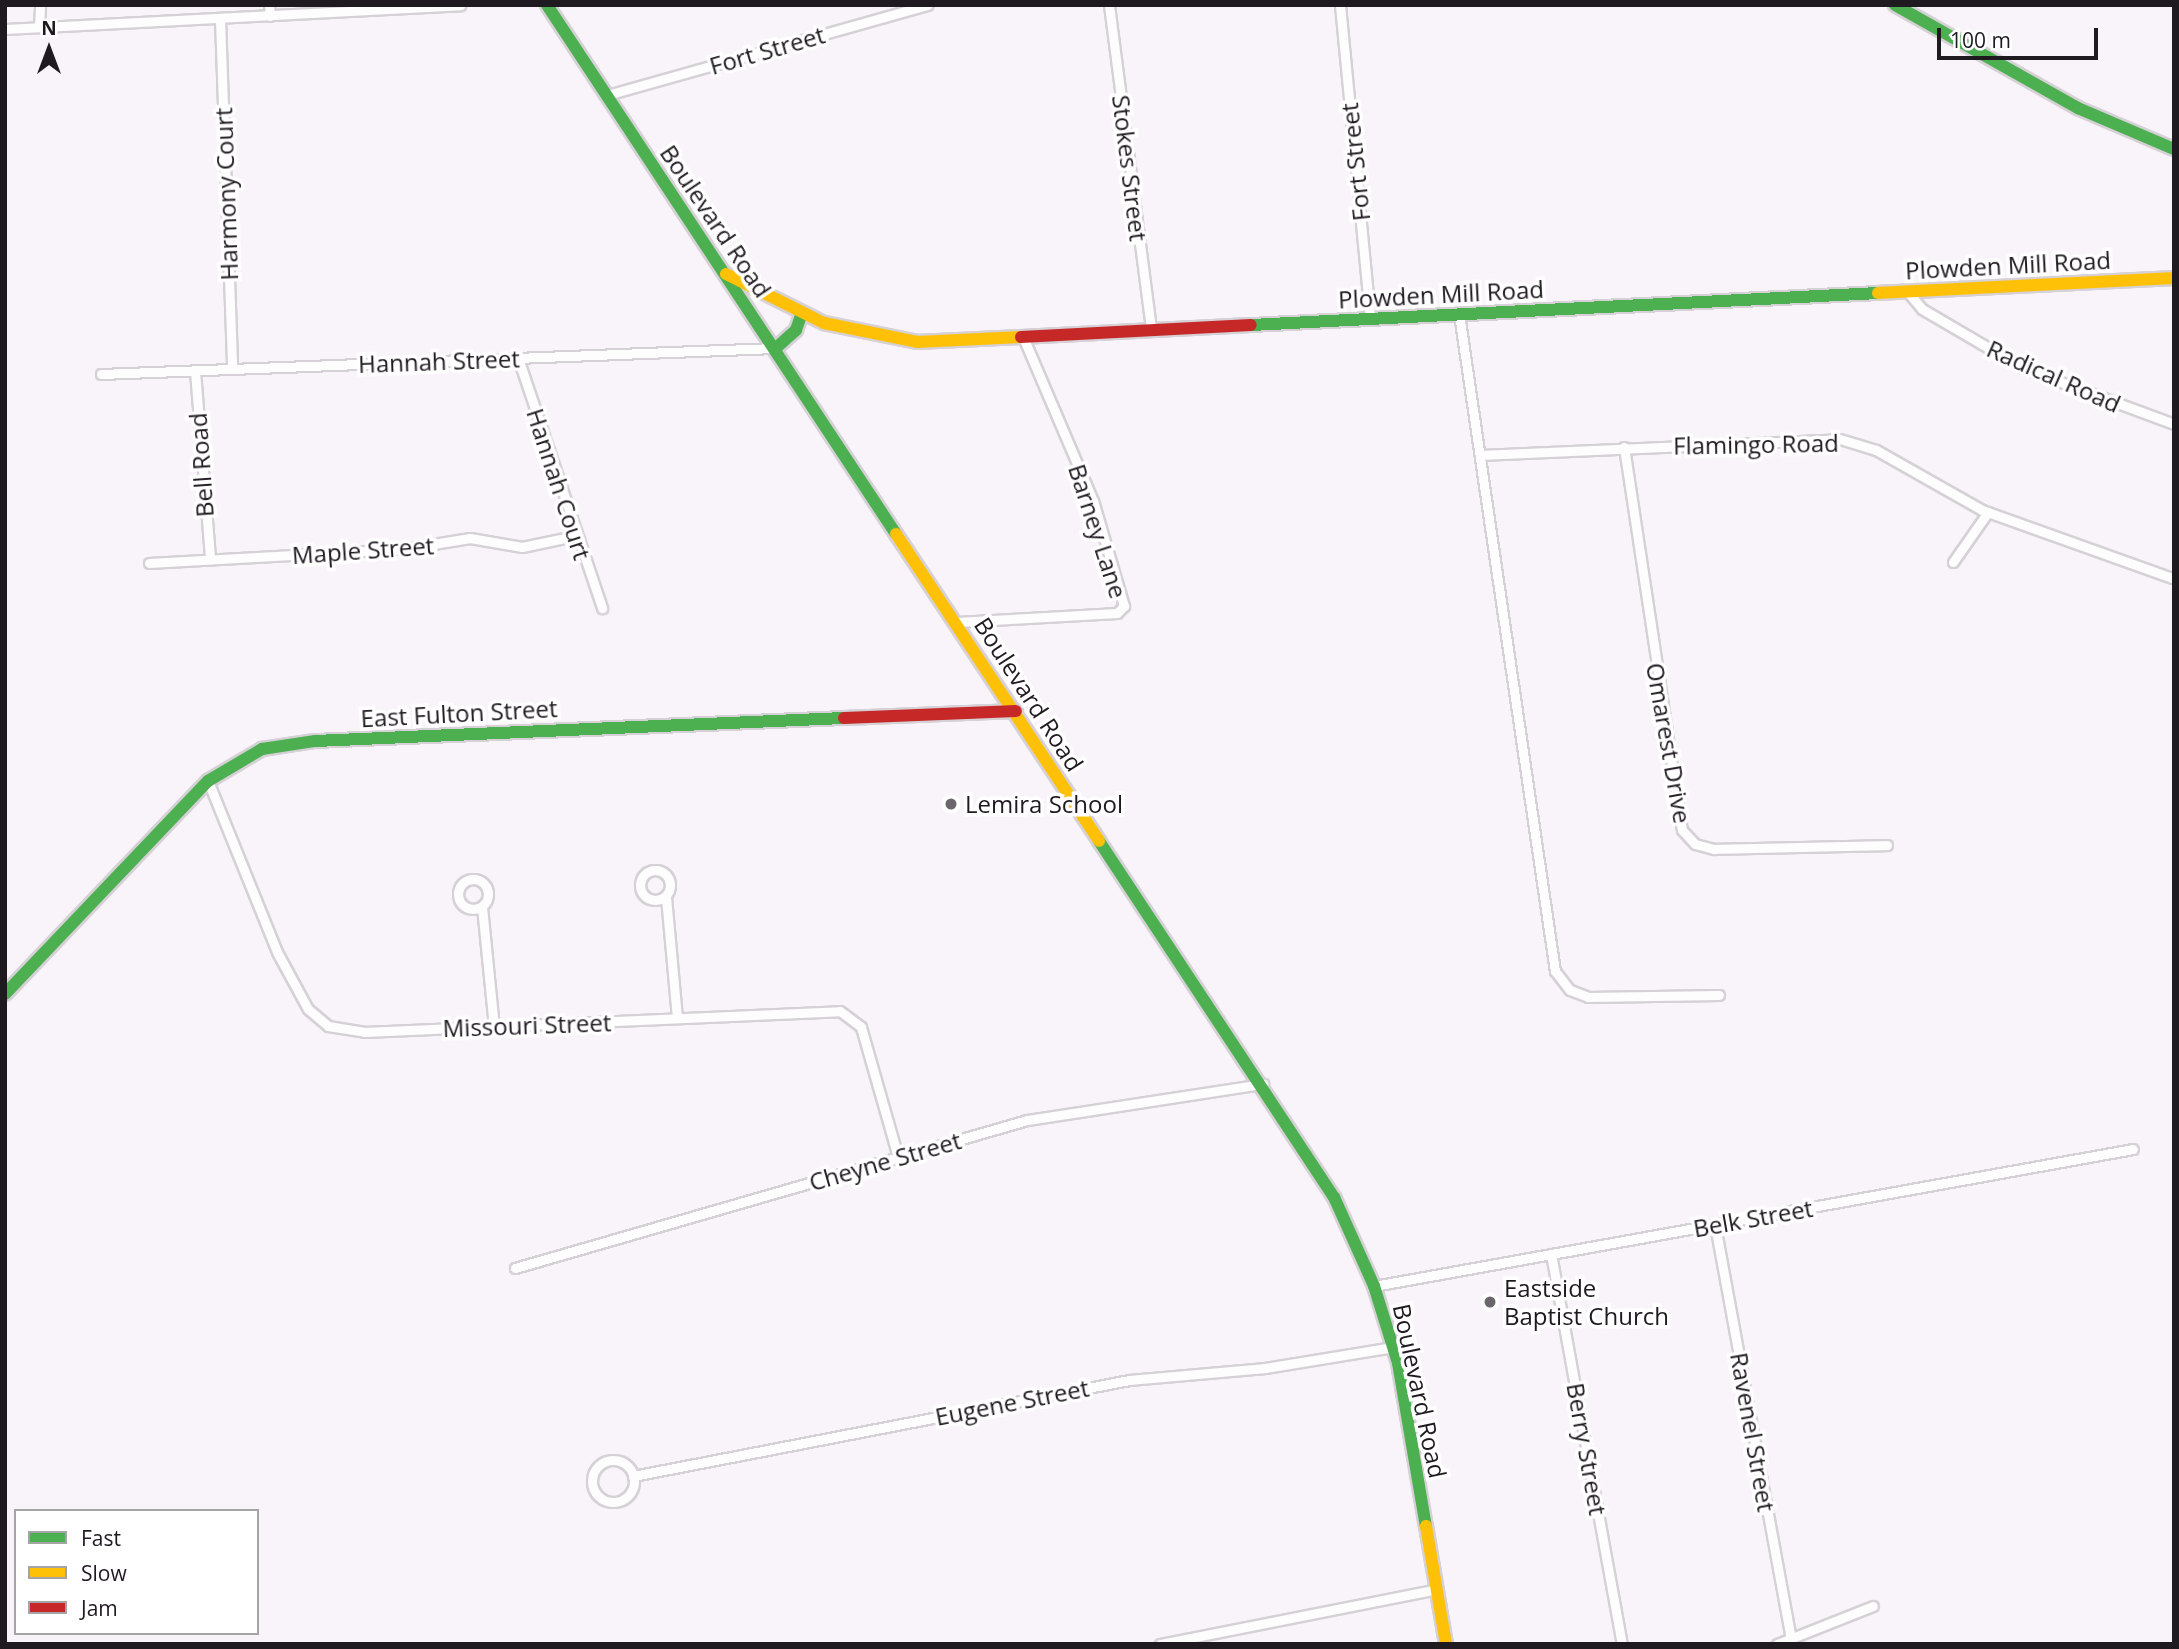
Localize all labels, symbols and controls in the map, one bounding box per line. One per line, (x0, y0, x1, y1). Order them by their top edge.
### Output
north arrow (14, 14, 84, 84)
scale bar (1941, 14, 2102, 58)
text: N (41, 15, 57, 41)
street label: Fort Street (706, 20, 828, 80)
text: 100 m (1950, 26, 2011, 54)
street label: Stokes Street (1107, 93, 1153, 243)
street label: Fort Street (1334, 102, 1376, 222)
street label: Harmony Court (209, 107, 243, 281)
street label: Boulevard Road (654, 139, 778, 303)
street label: Plowden Mill Road (1904, 245, 2112, 285)
street label: Plowden Mill Road (1337, 274, 1545, 314)
street label: Radical Road (1983, 334, 2125, 418)
street label: Hannah Street (358, 344, 520, 378)
street label: Hannah Court (521, 405, 597, 563)
street label: Bell Road (183, 412, 219, 518)
street label: Flamingo Road (1673, 428, 1839, 460)
street label: Barney Lane (1063, 460, 1133, 602)
street label: Maple Street (291, 531, 435, 569)
street label: Boulevard Road (969, 612, 1089, 776)
street label: Omarest Drive (1641, 660, 1697, 826)
street label: East Fulton Street (360, 693, 558, 733)
place label: Lemira School (965, 790, 1123, 818)
marker: Lemira School (943, 796, 959, 812)
street label: Missouri Street (442, 1008, 612, 1042)
street label: Cheyne Street (806, 1126, 964, 1196)
street label: Belk Street (1691, 1193, 1815, 1243)
place label: Eastside Baptist Church (1504, 1274, 1669, 1330)
marker: Eastside Baptist Church (1482, 1294, 1498, 1310)
street label: Boulevard Road (1387, 1301, 1453, 1481)
street label: Ravenel Street (1725, 1350, 1781, 1514)
street label: Eugene Street (933, 1373, 1091, 1431)
street label: Berry Street (1561, 1381, 1613, 1517)
legend (14, 1509, 259, 1635)
text: Fast (81, 1524, 121, 1552)
text: Slow (81, 1559, 127, 1587)
text: Jam (81, 1594, 118, 1622)

